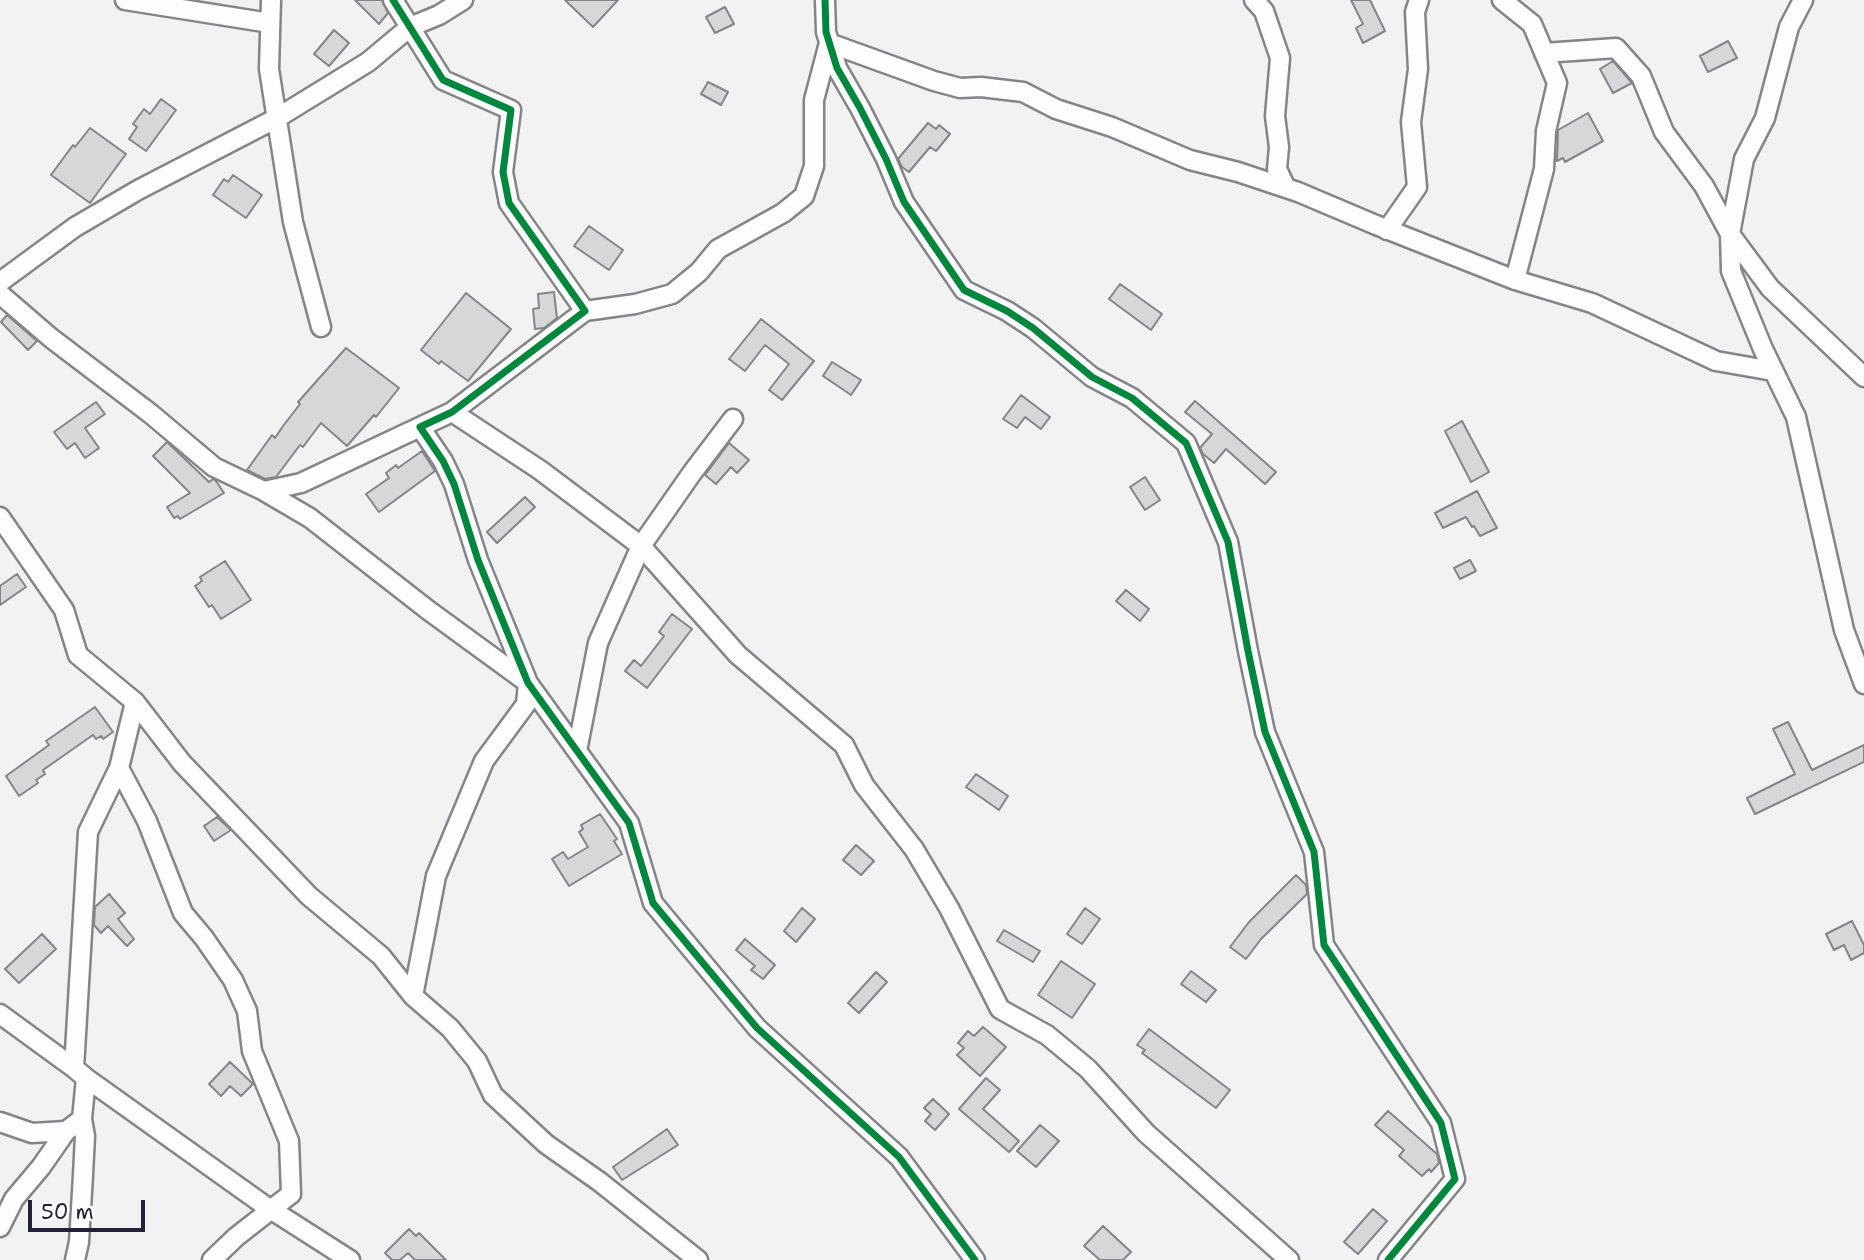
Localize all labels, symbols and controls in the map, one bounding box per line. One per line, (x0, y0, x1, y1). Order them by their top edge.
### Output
scale bar (32, 1186, 149, 1230)
text: 50 m (41, 1198, 94, 1226)

